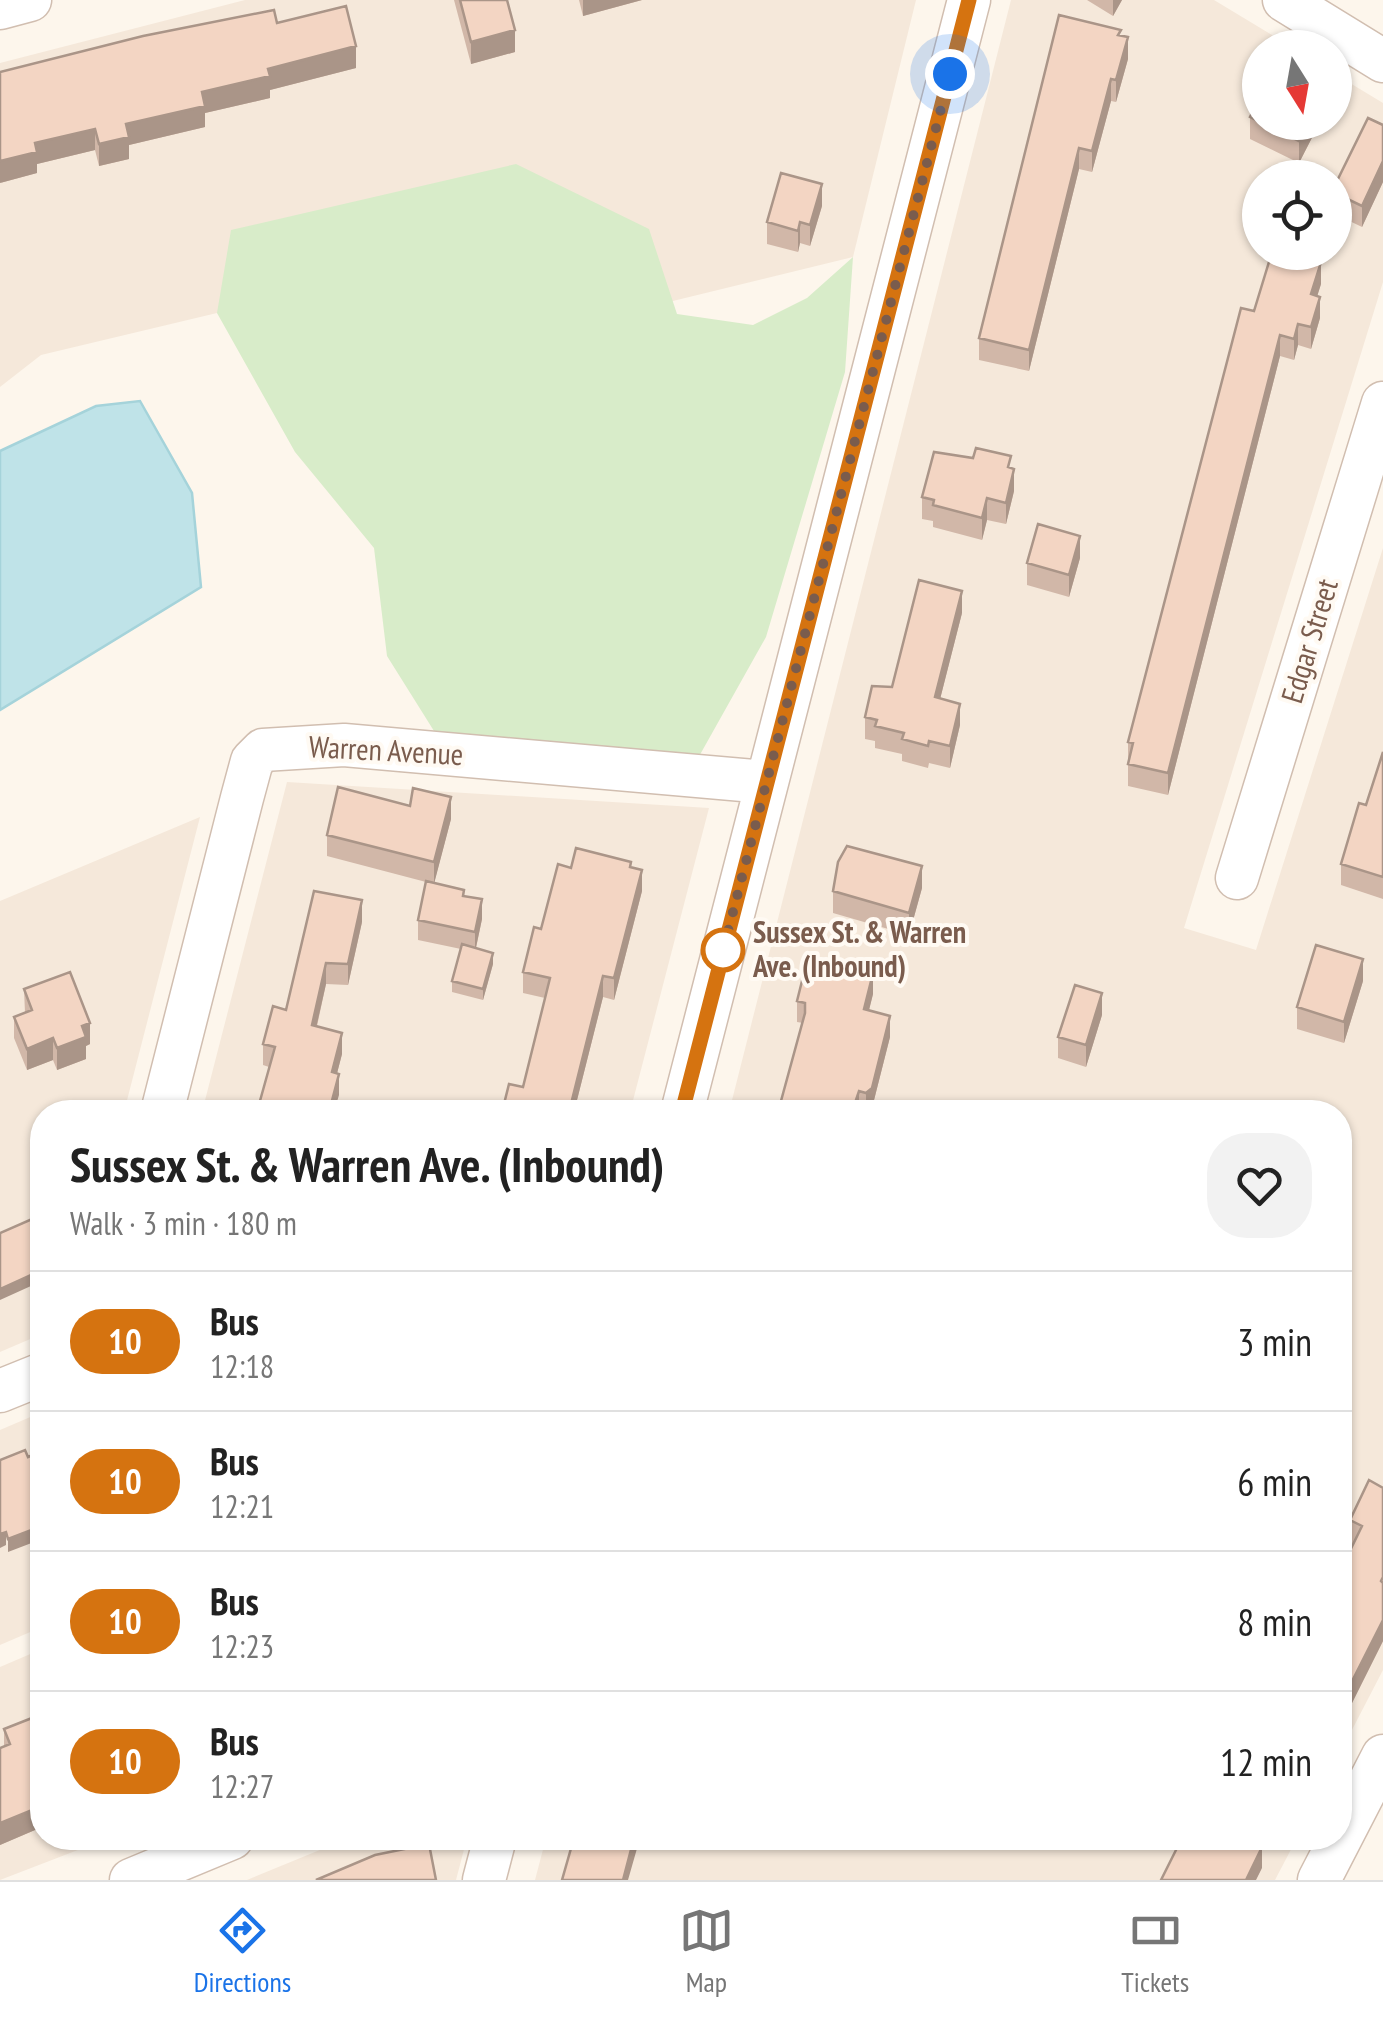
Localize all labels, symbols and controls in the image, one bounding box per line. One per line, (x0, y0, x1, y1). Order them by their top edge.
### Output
north arrow (1242, 30, 1352, 140)
map controls (1242, 30, 1352, 270)
your location (925, 49, 975, 99)
button: locate (1242, 160, 1352, 270)
street label: Edgar Street (1271, 573, 1346, 707)
street label: Warren Avenue (308, 726, 464, 773)
place label: Sussex St. & Warren Ave. (Inbound) (752, 912, 966, 985)
marker: Sussex St. & Warren Ave. (Inbound) (702, 929, 744, 971)
text: Sussex St. & Warren Ave. (Inbound) (70, 1133, 664, 1195)
button: heart (1207, 1133, 1312, 1238)
text: Walk · 3 min · 180 m (70, 1202, 297, 1244)
text: Bus (210, 1296, 259, 1345)
text: 3 min (1237, 1317, 1312, 1366)
text: 10 (108, 1318, 142, 1364)
text: 12:18 (210, 1345, 274, 1387)
text: Bus (210, 1436, 259, 1485)
text: 6 min (1237, 1457, 1312, 1506)
text: 10 (108, 1458, 142, 1504)
text: 12:21 (210, 1485, 274, 1527)
text: Bus (210, 1576, 259, 1625)
text: 8 min (1237, 1597, 1312, 1646)
text: 10 (108, 1598, 142, 1644)
text: 12:23 (210, 1625, 274, 1667)
text: Bus (210, 1716, 259, 1765)
text: 12 min (1220, 1737, 1312, 1786)
text: 10 (108, 1738, 142, 1784)
text: 12:27 (210, 1765, 274, 1807)
tab: Directions (194, 1903, 291, 2000)
tab: Map (679, 1903, 734, 2000)
tab: Tickets (1121, 1903, 1189, 2000)

